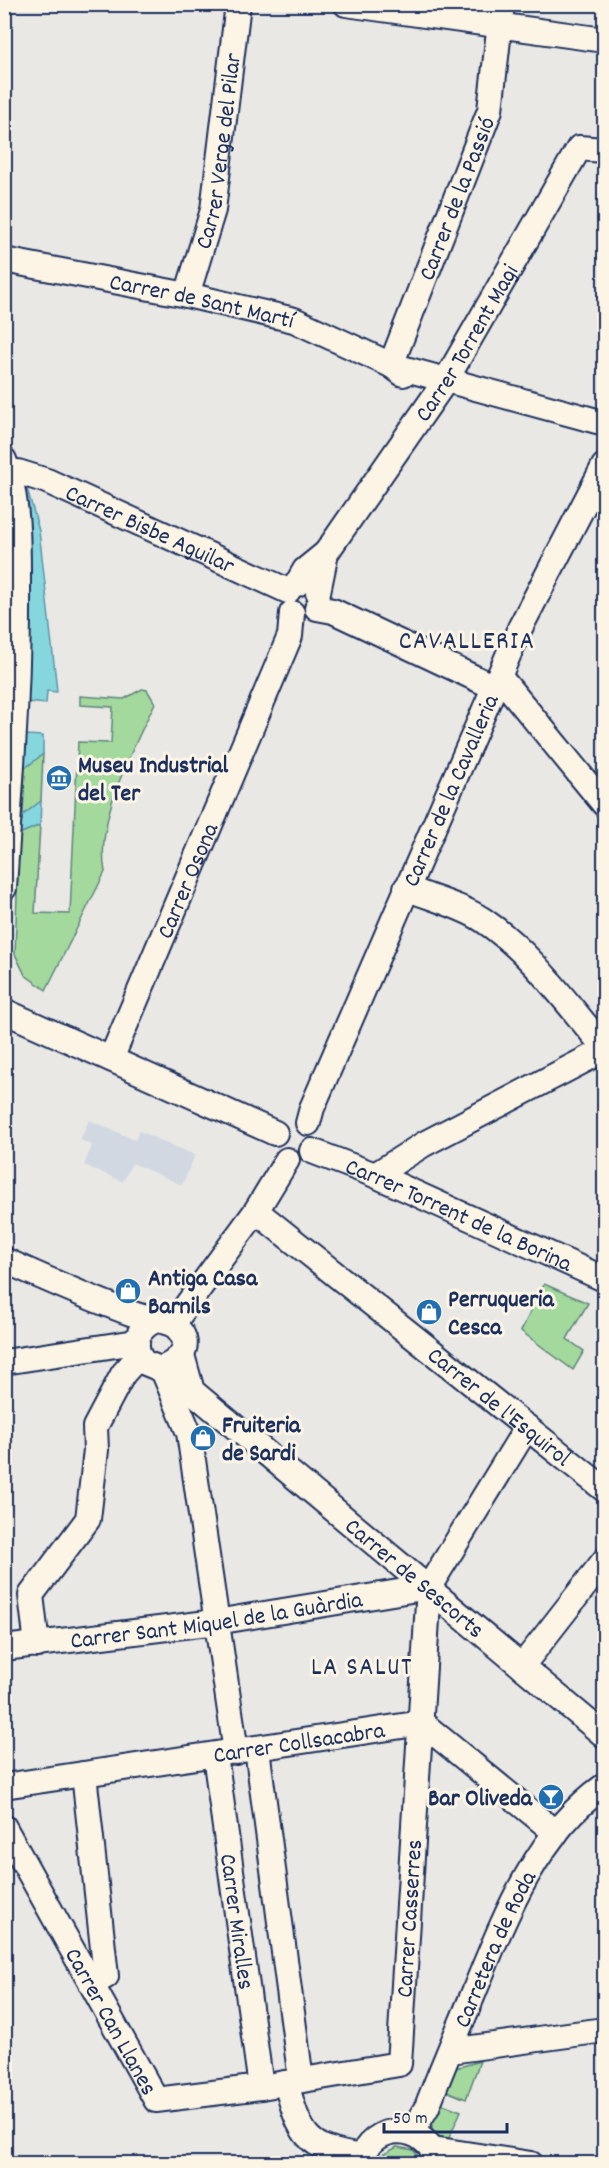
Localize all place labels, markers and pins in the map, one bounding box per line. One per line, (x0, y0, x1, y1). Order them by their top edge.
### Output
place label: Museu Industrial del Ter (78, 750, 229, 812)
museum icon: Museu Industrial del Ter (44, 763, 74, 793)
place label: Antiga Casa Barnils (148, 1263, 258, 1325)
shop icon: Antiga Casa Barnils (113, 1276, 143, 1306)
place label: Perruqueria Cesca (448, 1284, 554, 1346)
shop icon: Perruqueria Cesca (414, 1297, 444, 1327)
place label: Fruiteria de Sardi (222, 1410, 301, 1472)
shop icon: Fruiteria de Sardi (188, 1423, 218, 1453)
bar icon: Bar Oliveda (536, 1782, 566, 1812)
place label: Bar Oliveda (428, 1783, 533, 1817)

